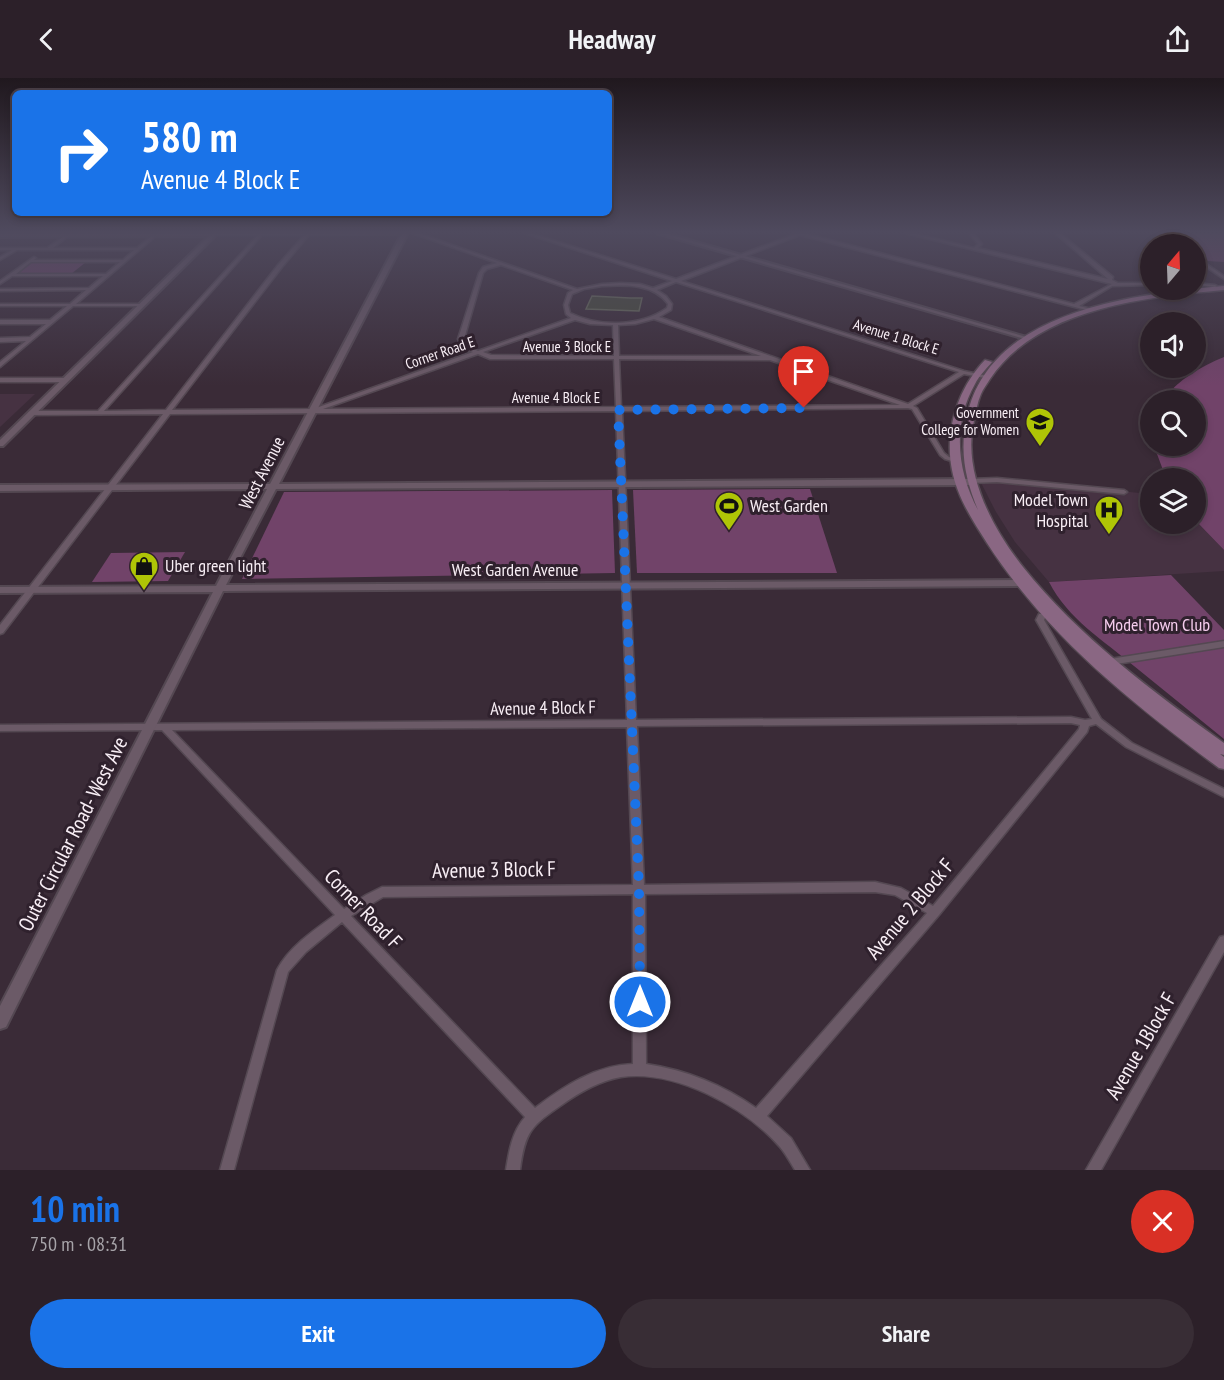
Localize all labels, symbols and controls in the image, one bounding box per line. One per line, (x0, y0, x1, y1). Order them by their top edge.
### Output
text: Headway (568, 22, 656, 56)
icon: back (30, 23, 63, 56)
icon: share (1161, 23, 1194, 56)
text: 580 m (141, 109, 238, 164)
icon: right (42, 114, 120, 192)
text: Avenue 4 Block E (141, 162, 300, 196)
north arrow (1140, 234, 1206, 300)
map controls (1140, 234, 1206, 534)
button: sound (1140, 312, 1206, 378)
street label: Avenue 1 Block E (851, 314, 941, 359)
street label: Corner Road E (403, 332, 477, 373)
street label: Avenue 3 Block E (523, 337, 611, 356)
pin (778, 346, 829, 408)
icon: arrive (787, 355, 820, 388)
street label: Avenue 4 Block E (512, 388, 600, 407)
button: search (1140, 390, 1206, 456)
place label: Government College for Women (921, 403, 1019, 439)
school or university icon: Government College for Women (1024, 406, 1056, 448)
street label: West Avenue (233, 432, 290, 513)
button: layers (1140, 468, 1206, 534)
place label: Model Town Hospital (1014, 488, 1089, 532)
sports icon: West Garden (713, 490, 745, 532)
place label: West Garden (750, 494, 828, 517)
hospital icon: Model Town Hospital (1093, 494, 1125, 536)
shop icon: Uber green light (128, 550, 160, 592)
place label: Uber green light (165, 554, 266, 577)
street label: West Garden Avenue (452, 558, 578, 581)
park label: Model Town Club (1104, 613, 1210, 636)
street label: Avenue 4 Block F (490, 695, 596, 720)
street label: Outer Circular Road- West Ave (12, 732, 133, 936)
street label: Avenue 2 Block F (860, 853, 960, 965)
street label: Avenue 3 Block F (432, 855, 556, 884)
street label: Corner Road F (319, 863, 408, 954)
position arrow (608, 970, 672, 1034)
street label: Avenue 1Block F (1099, 987, 1182, 1104)
text: 10 min (30, 1185, 120, 1232)
button: close (1131, 1190, 1194, 1253)
text: 750 m · 08:31 (30, 1231, 127, 1257)
button: Exit (30, 1299, 606, 1368)
button: Share (618, 1299, 1194, 1368)

